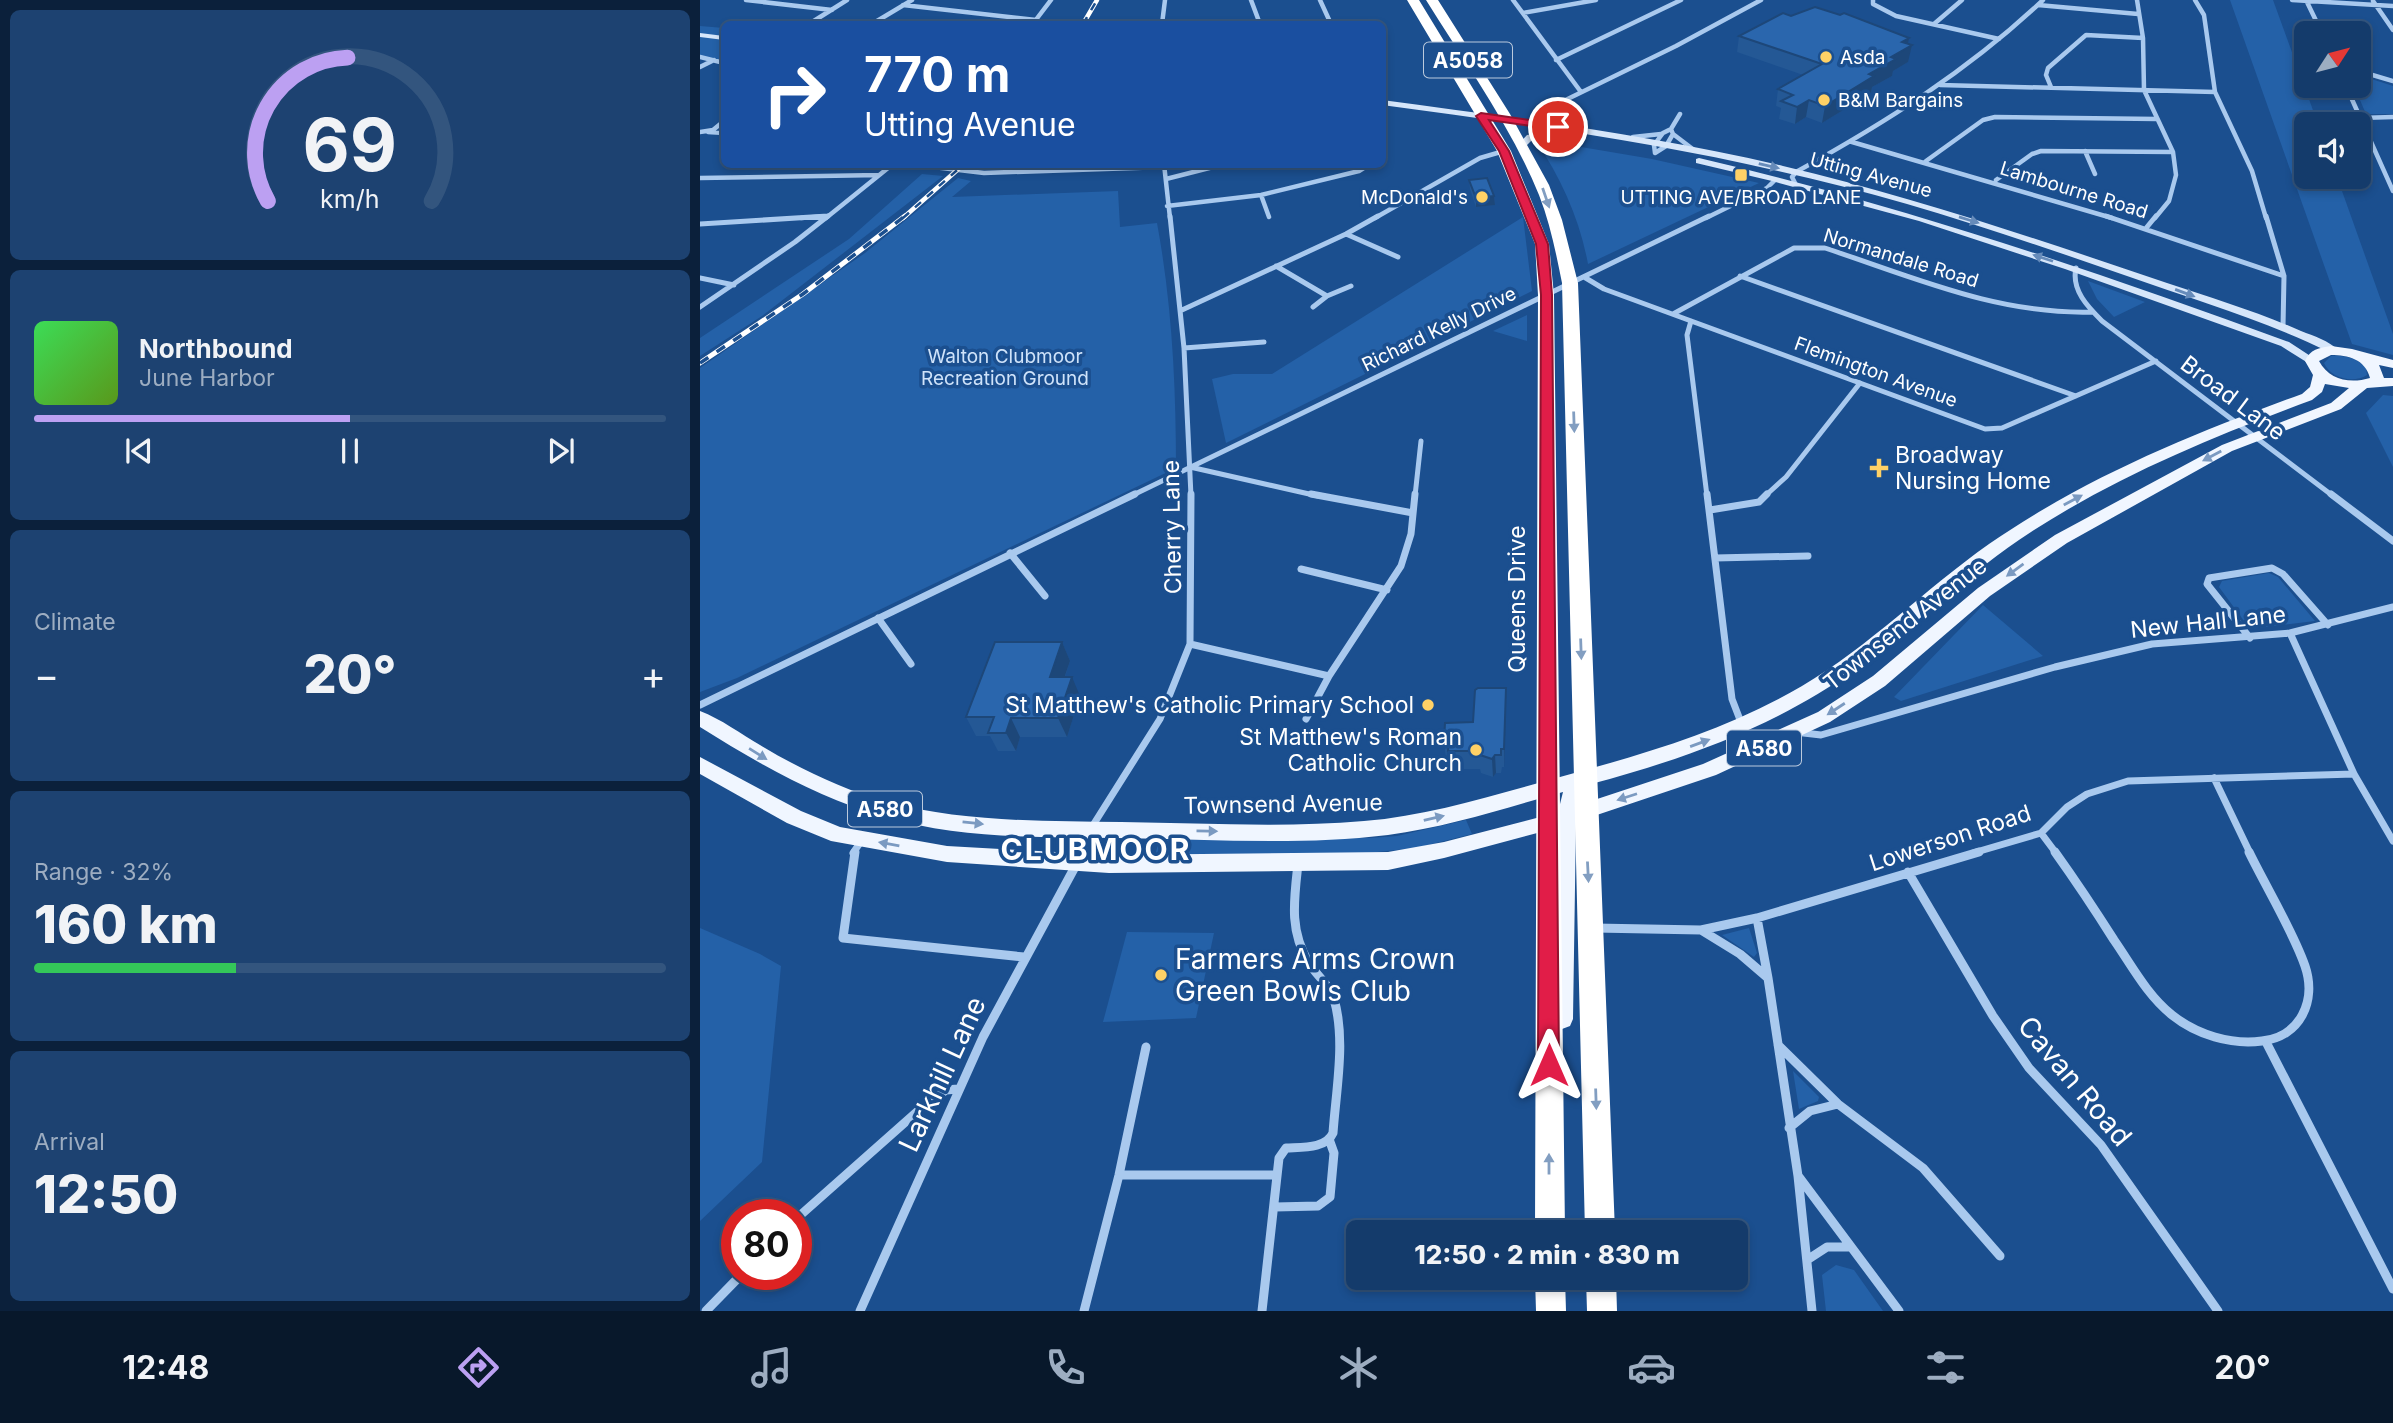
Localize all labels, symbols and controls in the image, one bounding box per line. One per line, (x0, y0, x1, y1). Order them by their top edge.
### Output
north arrow (2294, 21, 2371, 98)
map controls (2294, 21, 2371, 189)
road number: A5058 (1424, 42, 1512, 78)
text: 770 m (864, 45, 1011, 104)
place label: Asda (1840, 46, 1885, 69)
icon: right (749, 49, 840, 140)
marker: Asda (1818, 49, 1834, 65)
place label: B&M Bargains (1838, 89, 1963, 112)
marker: B&M Bargains (1816, 92, 1832, 108)
pin (1528, 97, 1588, 157)
text: 69 (303, 100, 397, 189)
text: Utting Avenue (864, 105, 1076, 144)
icon: arrive (1539, 108, 1577, 146)
button: sound (2294, 112, 2371, 189)
street label: Utting Avenue (1807, 148, 1935, 202)
street label: Lambourne Road (1997, 157, 2151, 223)
one-way arrow (1758, 161, 1780, 172)
marker: UTTING AVE/BROAD LANE (1733, 167, 1749, 183)
text: km/h (320, 184, 380, 214)
place label: McDonald's (1361, 186, 1468, 209)
place label: UTTING AVE/BROAD LANE (1620, 186, 1862, 209)
one-way arrow (1541, 187, 1552, 208)
marker: McDonald's (1474, 189, 1490, 205)
one-way arrow (1959, 215, 1980, 225)
street label: Normandale Road (1821, 223, 1981, 293)
one-way arrow (2033, 252, 2054, 262)
street label: Richard Kelly Drive (1358, 282, 1520, 376)
one-way arrow (2174, 288, 2195, 299)
street label: Flemington Avenue (1791, 332, 1961, 412)
text: Northbound (139, 333, 293, 364)
park label: Walton Clubmoor Recreation Ground (921, 345, 1089, 390)
street label: Broad Lane (2175, 350, 2291, 446)
text: June Harbor (139, 364, 275, 392)
one-way arrow (1568, 411, 1580, 433)
icon: previous (120, 432, 158, 470)
icon: pause (331, 432, 369, 470)
icon: next (542, 432, 580, 470)
place label: Broadway Nursing Home (1895, 441, 2051, 495)
one-way arrow (2202, 450, 2222, 462)
marker: Broadway Nursing Home (1869, 458, 1889, 478)
street label: Cherry Lane (1157, 460, 1187, 594)
one-way arrow (2063, 494, 2083, 505)
street label: Queens Drive (1503, 525, 1531, 673)
street label: Townsend Avenue (1818, 552, 1992, 696)
one-way arrow (2006, 562, 2024, 576)
street label: New Hall Lane (2129, 600, 2287, 644)
text: Climate (34, 608, 116, 636)
one-way arrow (1575, 639, 1586, 661)
text: 20° (303, 643, 397, 706)
text: − (34, 652, 59, 698)
text: + (641, 652, 666, 698)
place label: St Matthew's Catholic Primary School (1005, 691, 1414, 719)
marker: St Matthew's Catholic Primary School (1420, 697, 1436, 713)
one-way arrow (1826, 703, 1846, 716)
place label: St Matthew's Roman Catholic Church (1239, 723, 1462, 777)
road number: A580 (1727, 730, 1801, 766)
one-way arrow (1689, 737, 1710, 748)
marker: St Matthew's Roman Catholic Church (1468, 742, 1484, 758)
one-way arrow (748, 748, 768, 761)
street label: Townsend Avenue (1183, 788, 1383, 820)
road number: A580 (848, 792, 922, 826)
one-way arrow (1616, 792, 1637, 803)
street label: Lowerson Road (1866, 799, 2034, 877)
one-way arrow (1423, 812, 1445, 823)
one-way arrow (962, 817, 984, 828)
one-way arrow (1197, 826, 1219, 837)
district label: CLUBMOOR (1001, 831, 1191, 867)
one-way arrow (878, 838, 900, 849)
text: Range · 32% (34, 858, 173, 886)
one-way arrow (1583, 861, 1594, 883)
text: 160 km (34, 893, 218, 956)
place label: Farmers Arms Crown Green Bowls Club (1175, 942, 1455, 1008)
marker: Farmers Arms Crown Green Bowls Club (1153, 967, 1169, 983)
street label: Larkhill Lane (891, 991, 993, 1157)
street label: Cavan Road (2011, 1009, 2139, 1153)
position arrow (1512, 1028, 1586, 1102)
one-way arrow (1590, 1088, 1601, 1110)
text: Arrival (34, 1128, 105, 1156)
one-way arrow (1544, 1153, 1555, 1175)
text: 12:50 (34, 1163, 178, 1226)
speed limit sign: 80 (721, 1199, 812, 1290)
text: 12:50 · 2 min · 830 m (1414, 1239, 1680, 1270)
icon: directions (454, 1343, 503, 1392)
icon: music (747, 1343, 796, 1392)
icon: phone (1041, 1343, 1090, 1392)
icon: climate (1334, 1343, 1383, 1392)
icon: car (1627, 1343, 1676, 1392)
icon: filters (1921, 1343, 1970, 1392)
text: 12:48 (122, 1348, 209, 1387)
text: 20° (2214, 1348, 2271, 1387)

